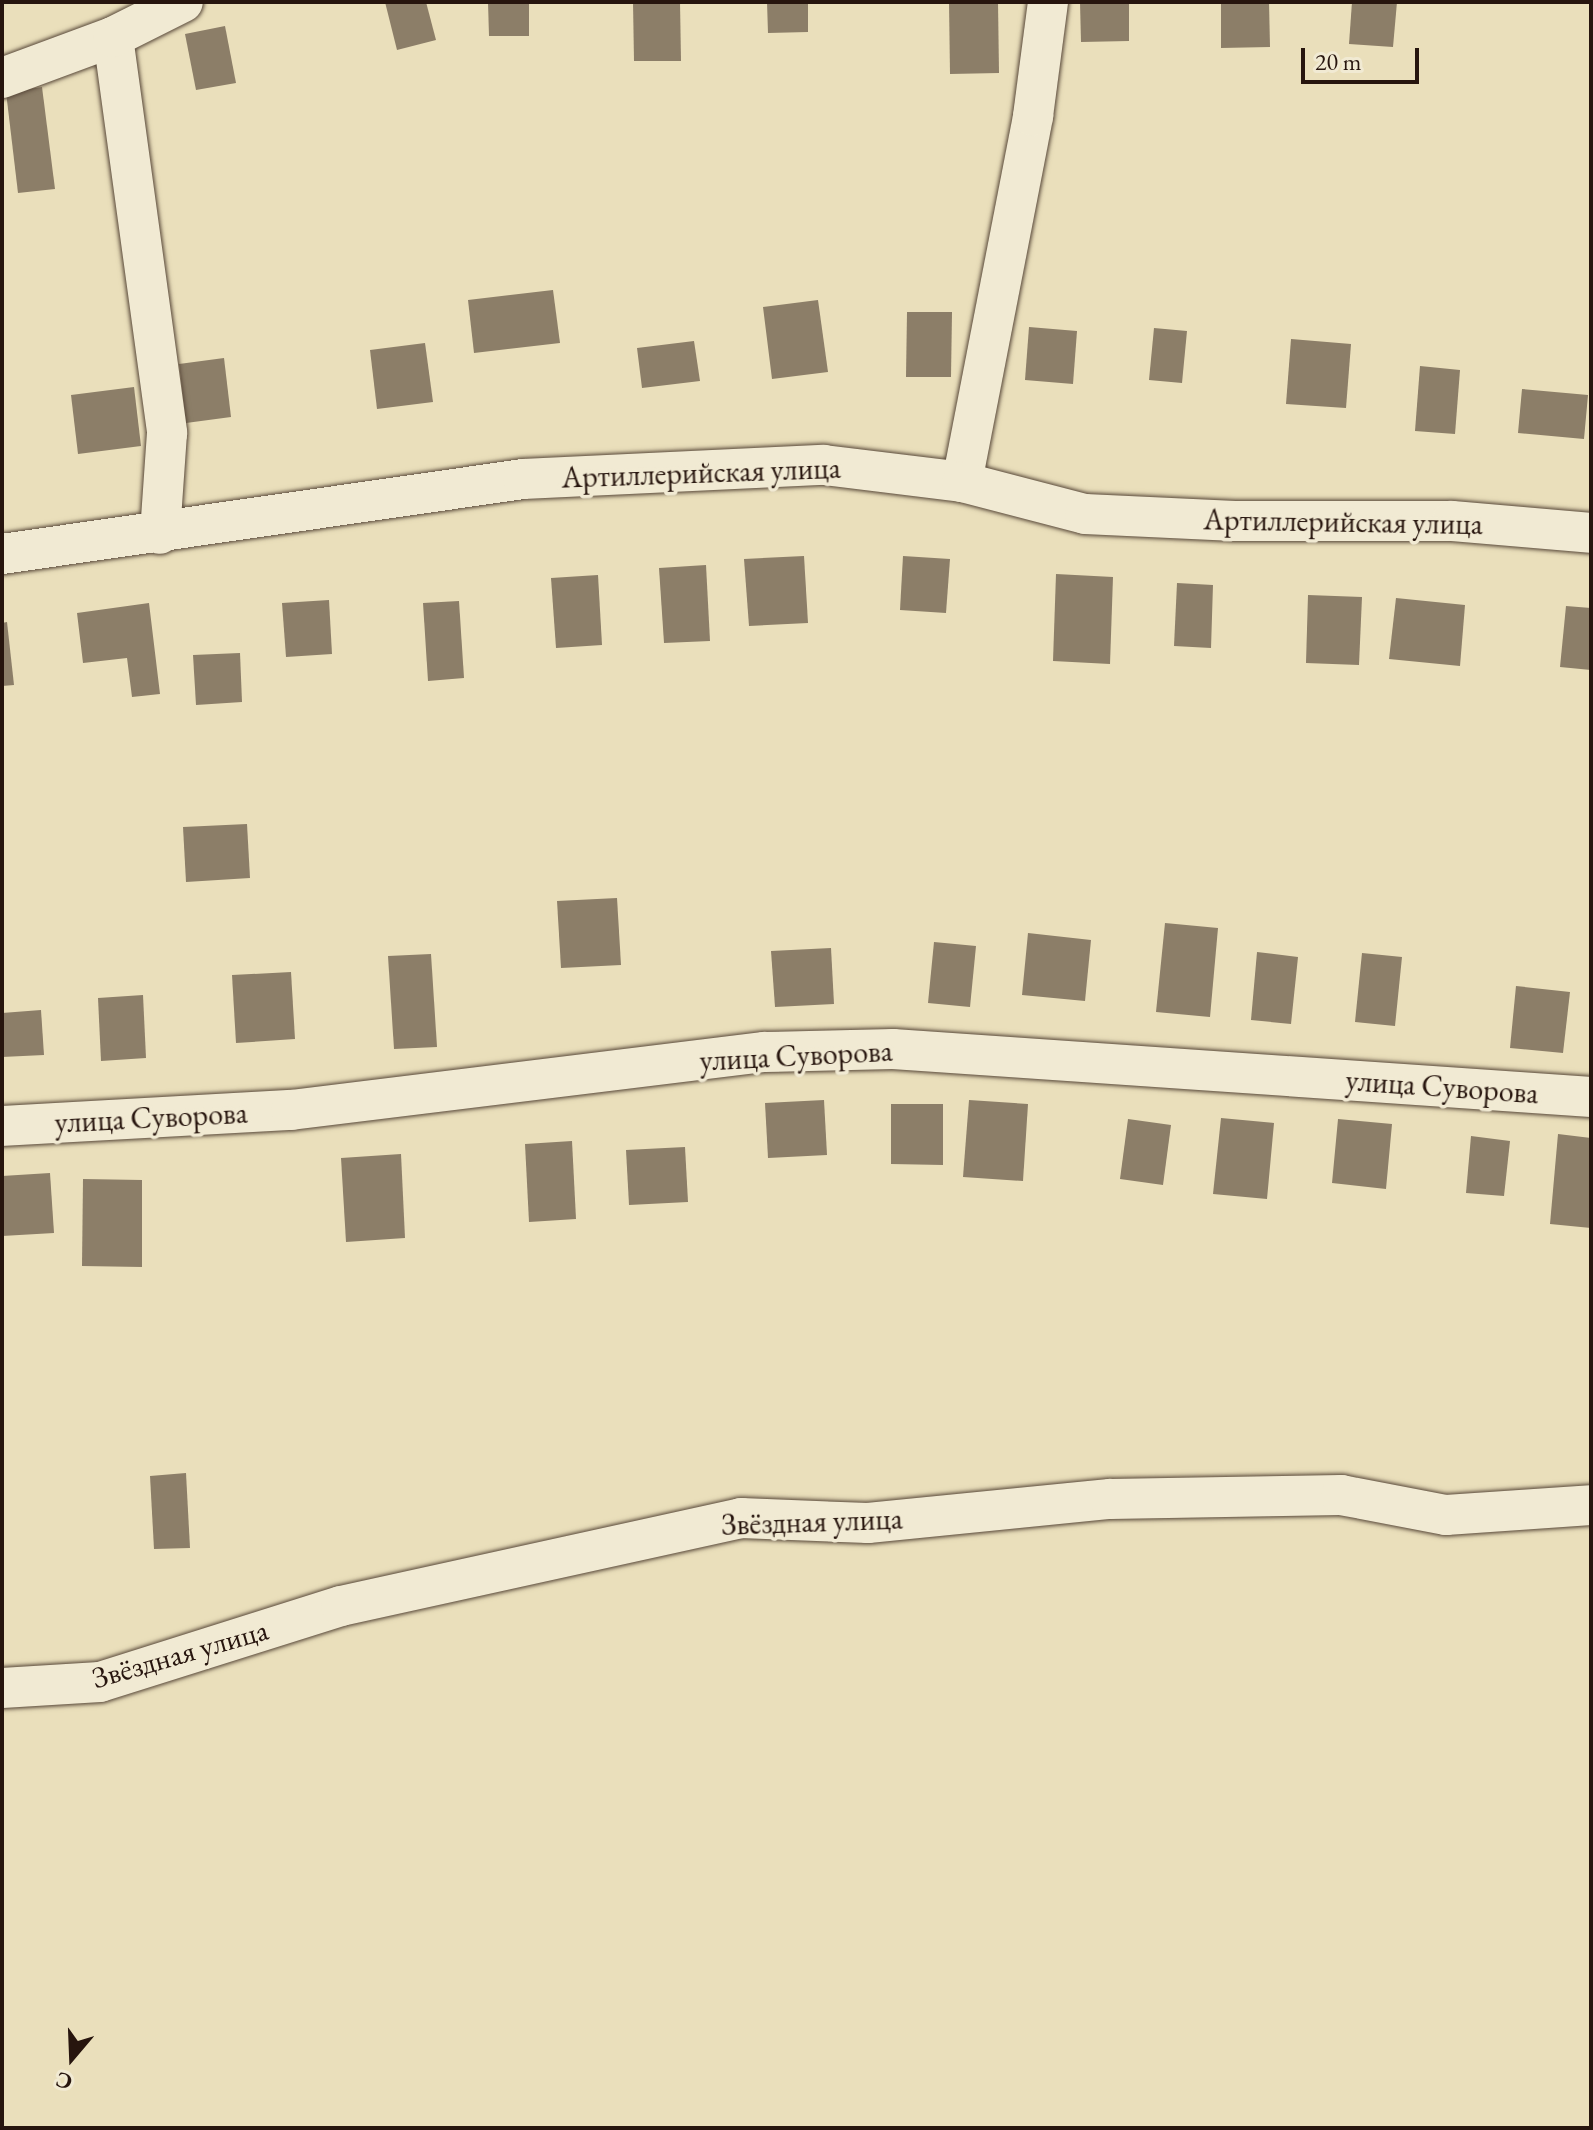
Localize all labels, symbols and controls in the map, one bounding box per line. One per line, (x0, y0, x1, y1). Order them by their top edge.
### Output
scale bar (1305, 32, 1423, 82)
text: 20 m (1315, 46, 1362, 77)
street label: Артиллерийская улица (561, 450, 841, 496)
street label: Артиллерийская улица (1203, 502, 1483, 542)
street label: улица Суворова (699, 1033, 893, 1079)
street label: улица Суворова (1344, 1062, 1540, 1112)
street label: улица Суворова (54, 1095, 248, 1141)
street label: Звёздная улица (721, 1501, 903, 1543)
street label: Звёздная улица (88, 1612, 272, 1696)
north arrow (32, 2018, 112, 2098)
text: С (52, 2065, 76, 2097)

